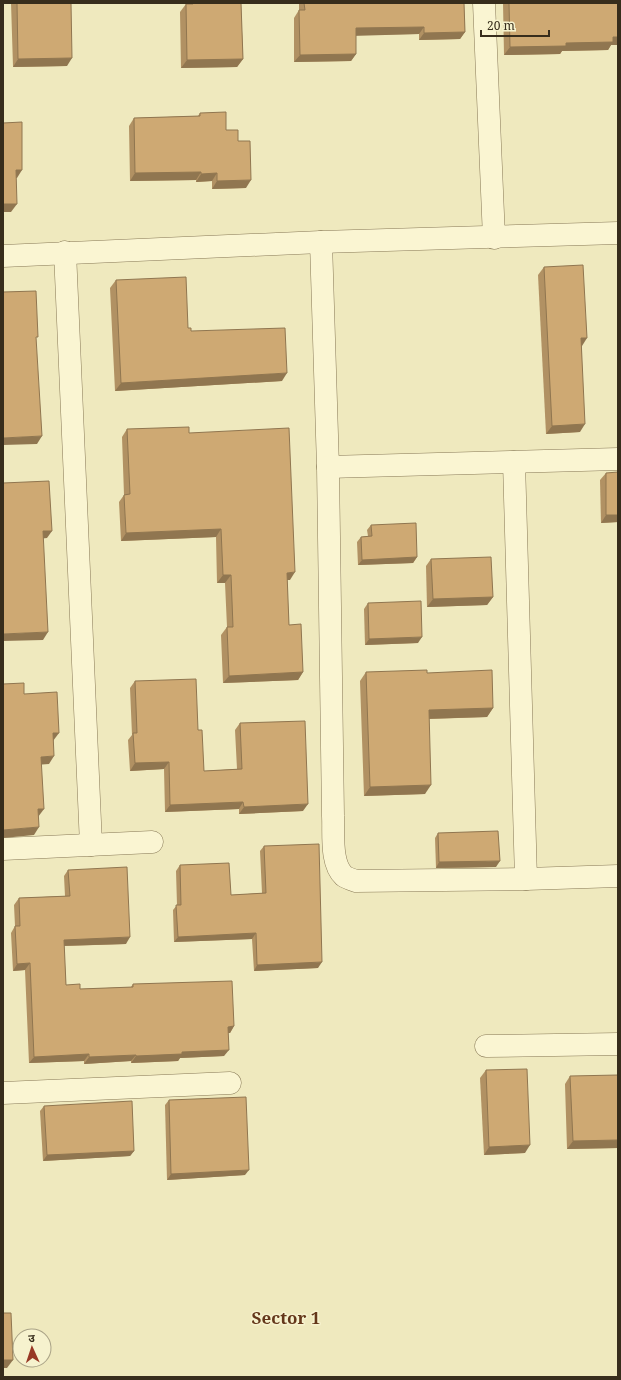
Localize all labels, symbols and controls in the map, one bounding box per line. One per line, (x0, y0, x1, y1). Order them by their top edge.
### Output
scale bar (481, 12, 549, 38)
text: 20 m (487, 17, 515, 34)
district label: Sector 1 (252, 1306, 320, 1329)
north arrow (12, 1328, 52, 1368)
text: उ (28, 1330, 36, 1345)

